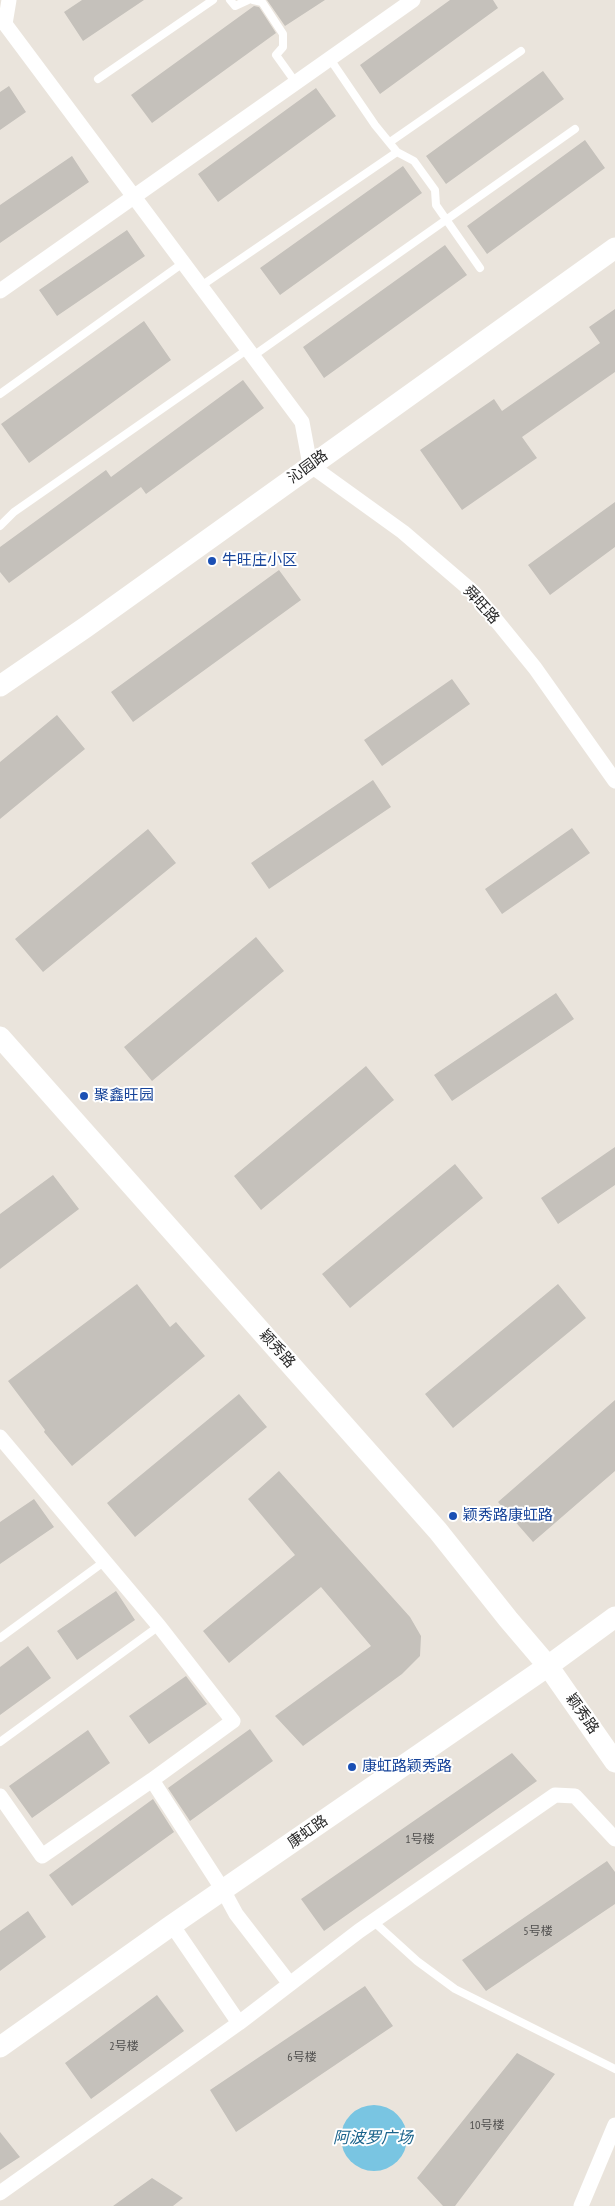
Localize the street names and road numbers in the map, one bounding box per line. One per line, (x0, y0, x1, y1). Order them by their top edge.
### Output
street label: 沁园路 (285, 446, 331, 488)
street label: 舜旺路 (459, 582, 503, 628)
street label: 颖秀路 (255, 1326, 299, 1372)
street label: 颖秀路 (562, 1690, 602, 1738)
street label: 康虹路 (284, 1812, 332, 1852)

